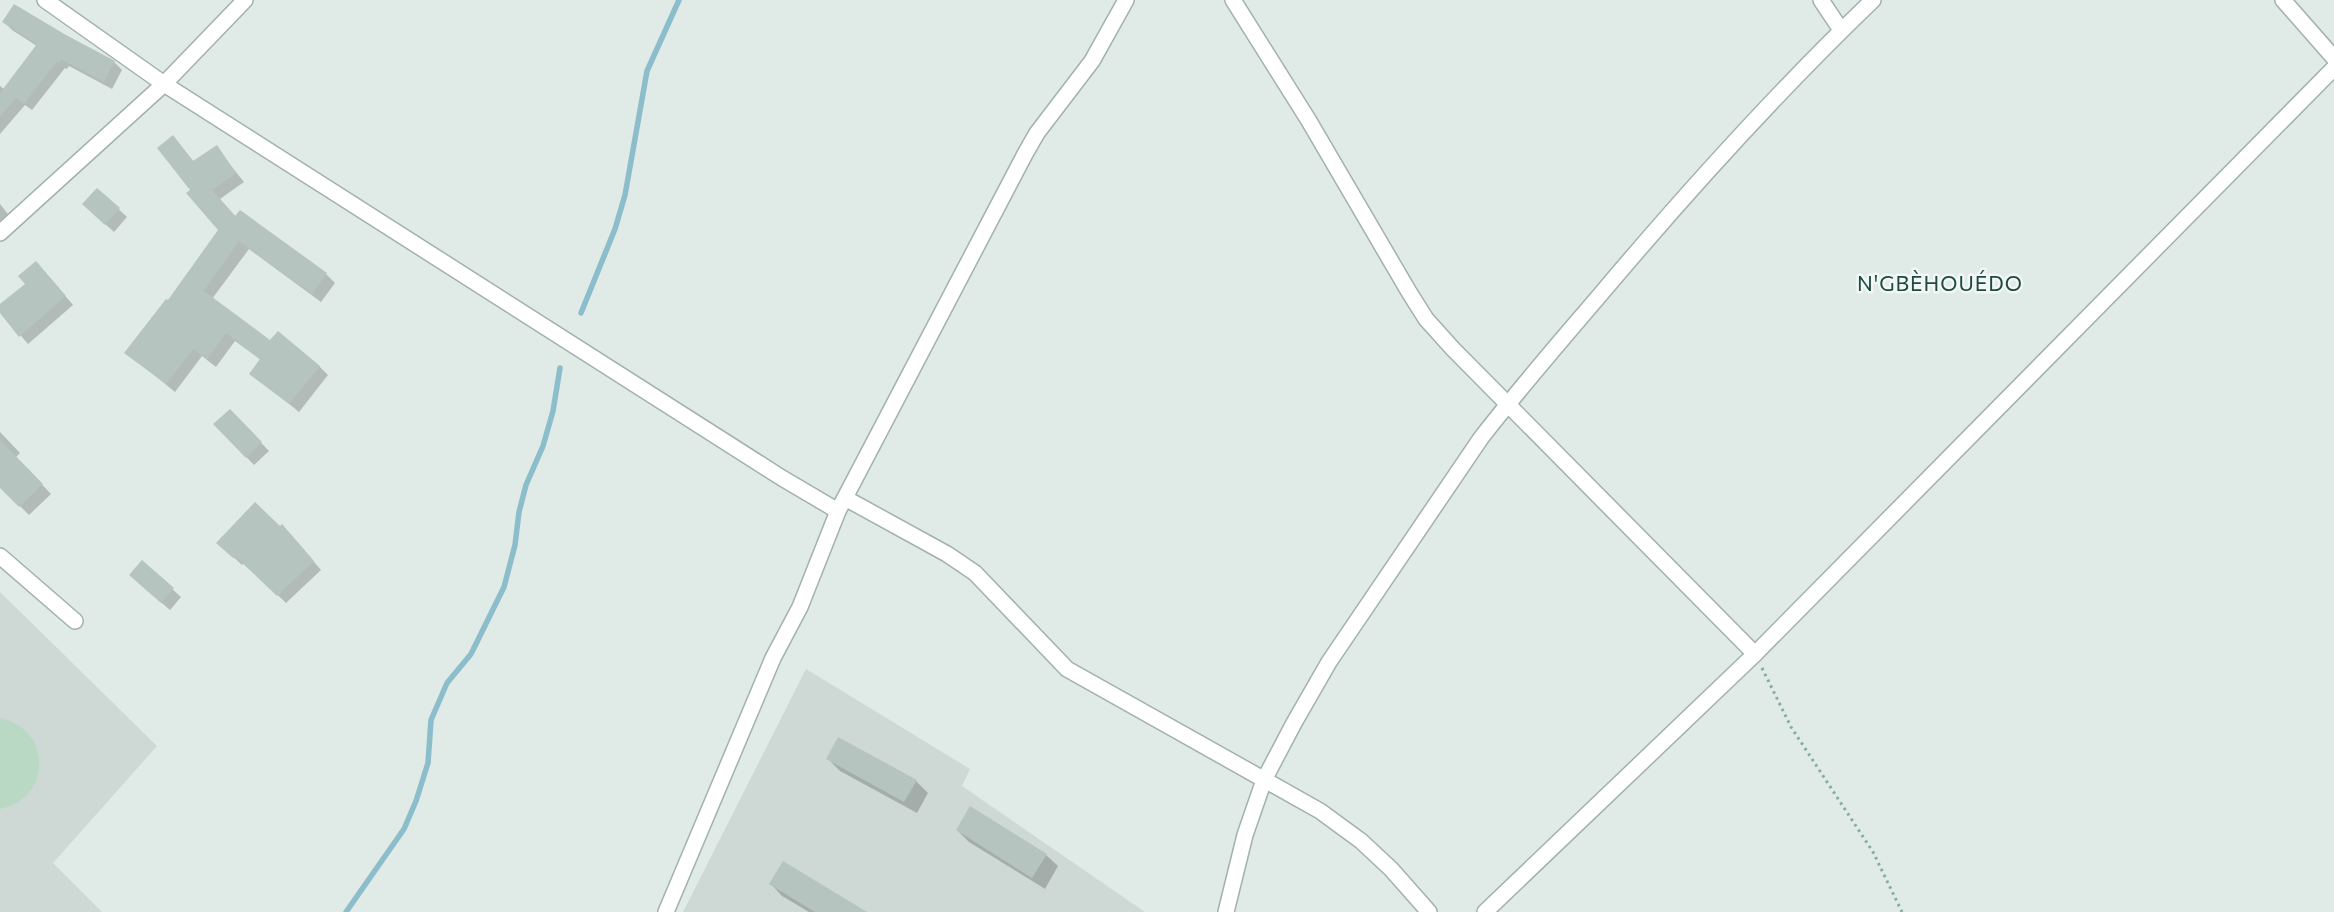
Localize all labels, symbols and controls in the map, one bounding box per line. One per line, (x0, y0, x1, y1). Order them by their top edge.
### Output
district label: N'GBÈHOUÉDO (1857, 270, 2023, 295)

